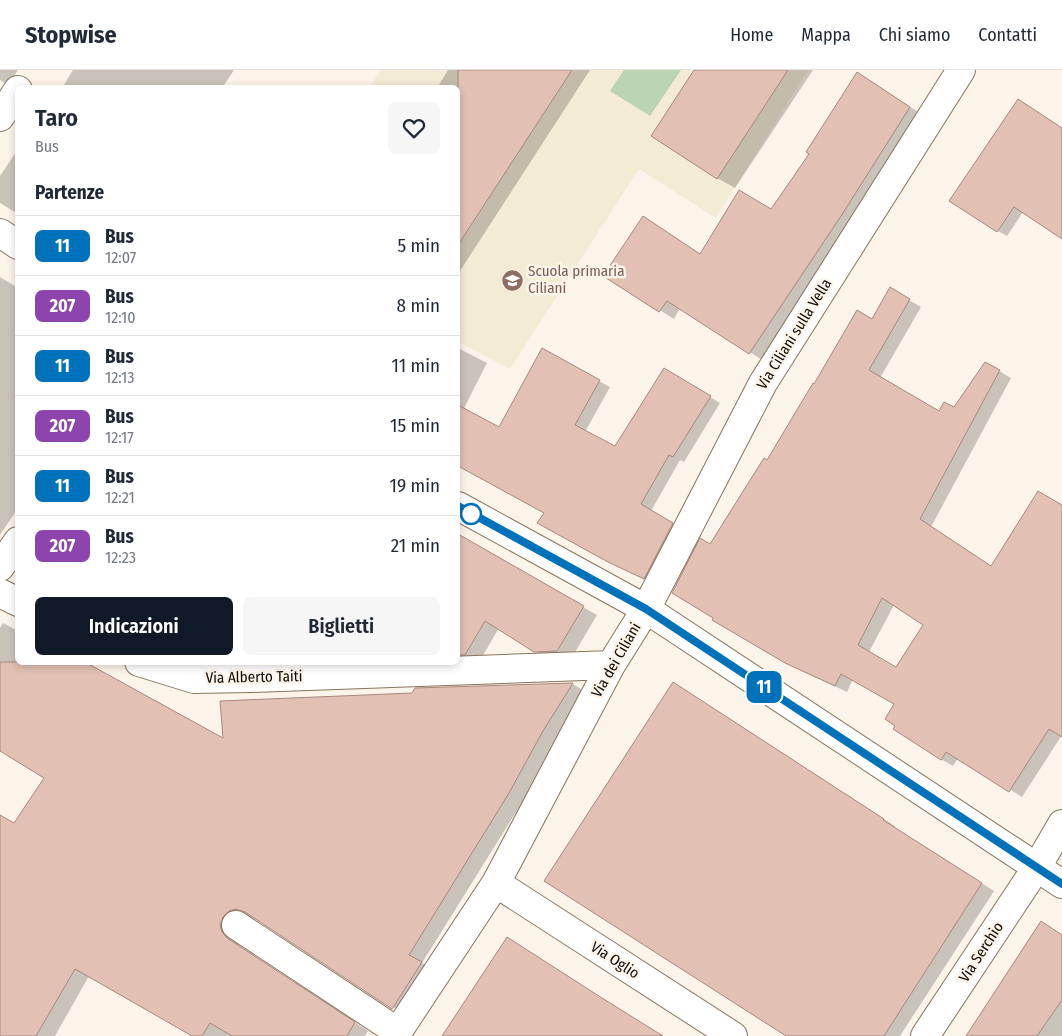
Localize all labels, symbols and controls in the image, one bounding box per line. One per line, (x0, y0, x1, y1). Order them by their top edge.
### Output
text: Stopwise (25, 21, 117, 49)
text: Home (730, 24, 773, 46)
text: Mappa (801, 24, 851, 46)
text: Chi siamo (879, 24, 950, 46)
text: Contatti (978, 24, 1037, 46)
button: heart (388, 102, 440, 154)
text: Taro (35, 104, 78, 132)
text: Bus (35, 137, 59, 156)
text: Partenze (35, 181, 104, 204)
text: Bus (105, 225, 134, 248)
text: 5 min (397, 234, 440, 257)
text: 11 (55, 235, 70, 257)
text: 12:07 (105, 248, 136, 267)
place label: Scuola primaria Ciliani (528, 262, 624, 297)
school or university icon: Scuola primaria Ciliani (500, 268, 524, 292)
street label: Via Ciliani sulla Vella (753, 275, 835, 393)
text: Bus (105, 285, 134, 308)
text: 8 min (397, 294, 440, 317)
text: 207 (50, 295, 75, 317)
text: 12:10 (105, 308, 136, 327)
text: Bus (105, 345, 134, 368)
text: 11 min (392, 354, 440, 377)
text: 11 (55, 355, 70, 377)
text: 12:13 (105, 368, 135, 387)
text: Bus (105, 405, 134, 428)
text: 15 min (390, 414, 440, 437)
text: 207 (50, 415, 75, 437)
text: 12:17 (105, 428, 134, 447)
text: Bus (105, 465, 134, 488)
text: 19 min (389, 474, 440, 497)
text: 11 (55, 475, 70, 497)
text: 12:21 (105, 488, 135, 507)
unlabelled marker (460, 503, 482, 525)
text: Bus (105, 525, 134, 548)
text: 21 min (391, 534, 440, 557)
text: 207 (50, 535, 75, 557)
text: 12:23 (105, 548, 136, 567)
button: Indicazioni (35, 597, 233, 655)
button: Biglietti (243, 597, 440, 655)
street label: Via dei Ciliani (587, 619, 645, 701)
street label: Via Alberto Taiti (205, 667, 303, 687)
line badge: 11 (742, 671, 786, 703)
text: 11 (757, 676, 771, 698)
street label: Via Serchio (955, 919, 1007, 985)
street label: Via Oglio (587, 938, 643, 982)

